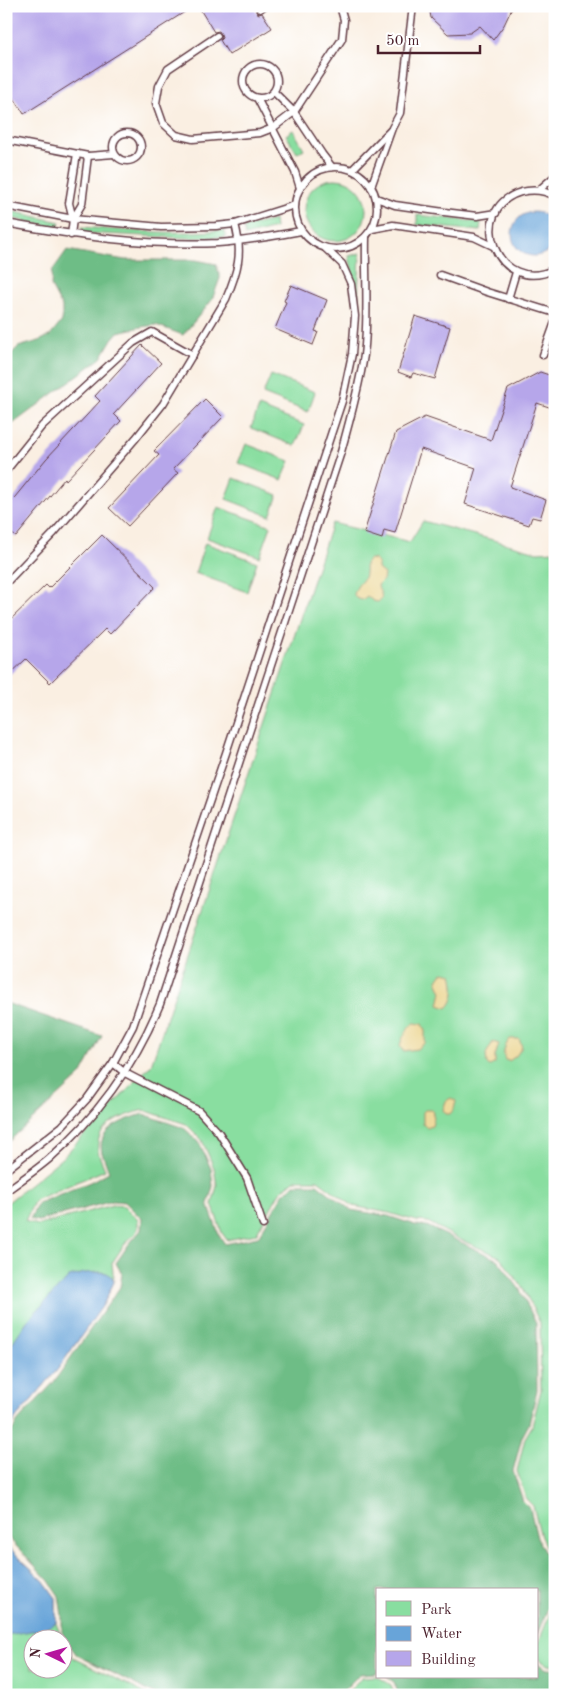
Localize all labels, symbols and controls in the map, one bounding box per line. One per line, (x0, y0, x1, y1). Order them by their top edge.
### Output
scale bar (378, 22, 481, 54)
text: 50 m (386, 34, 420, 49)
legend (376, 1588, 538, 1678)
text: Park (421, 1603, 452, 1618)
text: Water (421, 1627, 462, 1642)
north arrow (22, 1628, 72, 1678)
text: N (29, 1647, 44, 1659)
text: Building (421, 1653, 476, 1668)

